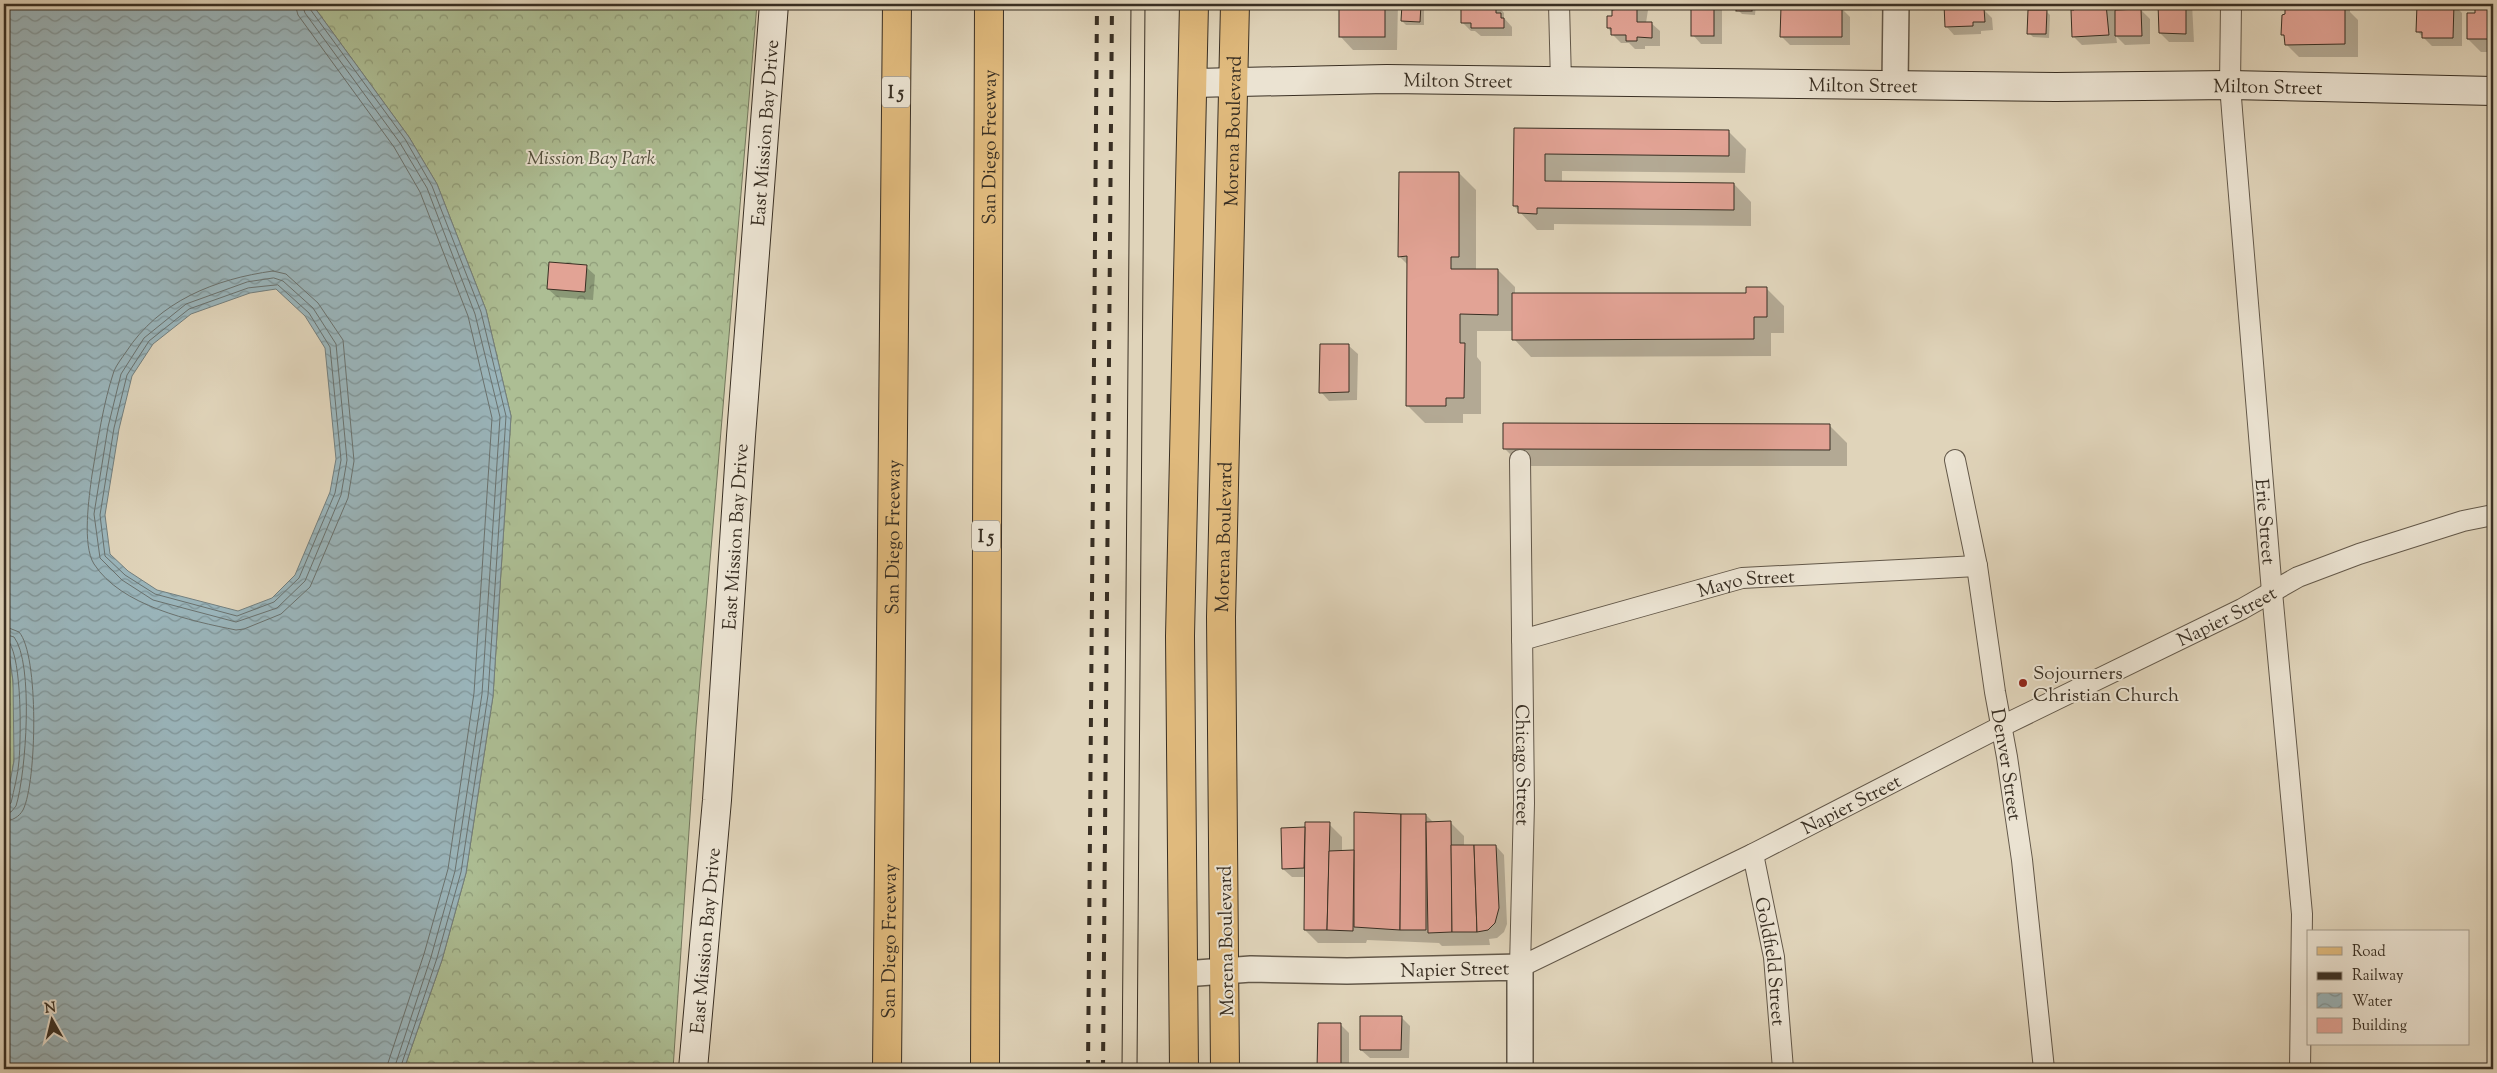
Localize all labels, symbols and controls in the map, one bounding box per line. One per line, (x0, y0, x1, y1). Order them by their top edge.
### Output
street label: East Mission Bay Drive (746, 39, 787, 227)
street label: Morena Boulevard (1219, 55, 1250, 207)
street label: Milton Street (1403, 68, 1513, 97)
street label: San Diego Freeway (977, 69, 1005, 225)
street label: Milton Street (1808, 73, 1918, 101)
street label: Milton Street (2213, 74, 2323, 103)
road number: I 5 (882, 76, 910, 108)
park label: Mission Bay Park (527, 146, 656, 173)
street label: East Mission Bay Drive (717, 443, 756, 631)
street label: San Diego Freeway (880, 459, 909, 615)
street label: Morena Boulevard (1210, 461, 1241, 613)
street label: Erie Street (2247, 478, 2281, 566)
road number: I 5 (972, 520, 1000, 552)
street label: Mayo Street (1695, 564, 1796, 606)
street label: Napier Street (2173, 581, 2283, 655)
place label: Sojourners Christian Church (2033, 661, 2179, 710)
marker: Sojourners Christian Church (2017, 677, 2029, 689)
street label: Chicago Street (1507, 704, 1535, 827)
street label: Denver Street (1982, 707, 2027, 823)
street label: Napier Street (1797, 769, 1907, 843)
street label: East Mission Bay Drive (685, 846, 729, 1035)
street label: San Diego Freeway (876, 863, 905, 1019)
street label: Morena Boulevard (1213, 865, 1242, 1017)
street label: Goldfield Street (1746, 895, 1791, 1027)
legend (2307, 930, 2470, 1046)
text: Road (2352, 942, 2386, 963)
street label: Napier Street (1400, 956, 1510, 986)
text: Railway (2352, 966, 2404, 987)
text: Water (2352, 992, 2393, 1013)
north arrow (28, 996, 78, 1046)
text: N (44, 998, 57, 1020)
text: Building (2352, 1016, 2407, 1037)

